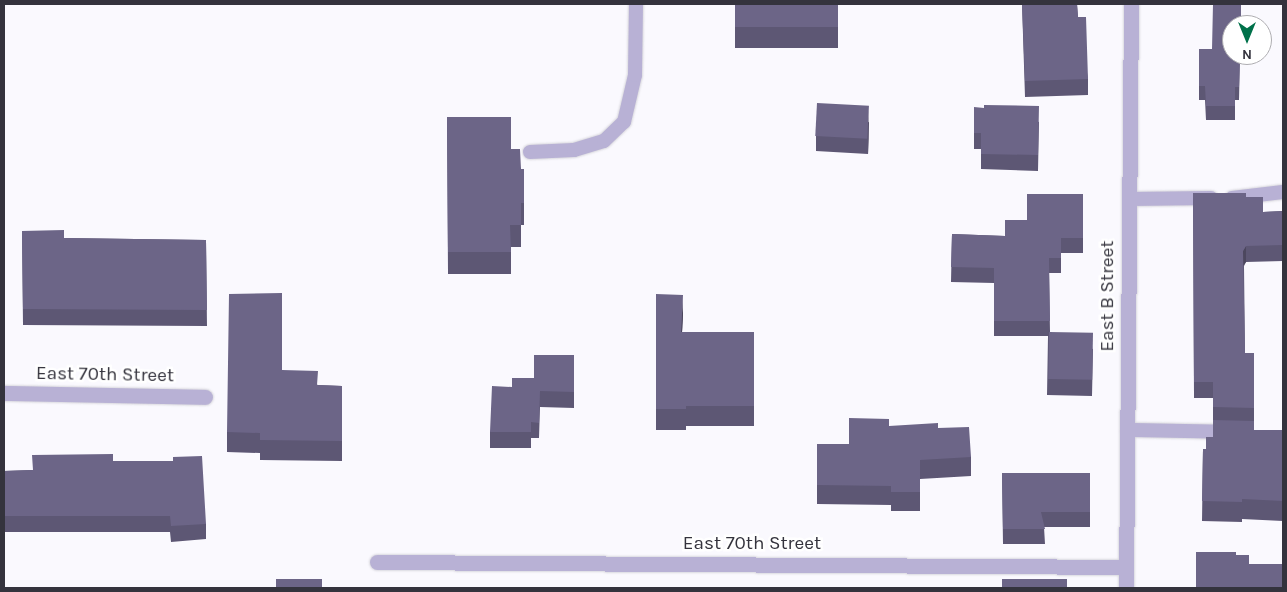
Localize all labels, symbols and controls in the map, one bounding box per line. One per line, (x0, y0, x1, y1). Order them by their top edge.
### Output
north arrow (1222, 15, 1272, 65)
text: N (1242, 46, 1252, 63)
street label: East B Street (1097, 240, 1119, 352)
street label: East 70th Street (36, 362, 174, 388)
street label: East 70th Street (683, 533, 821, 555)

